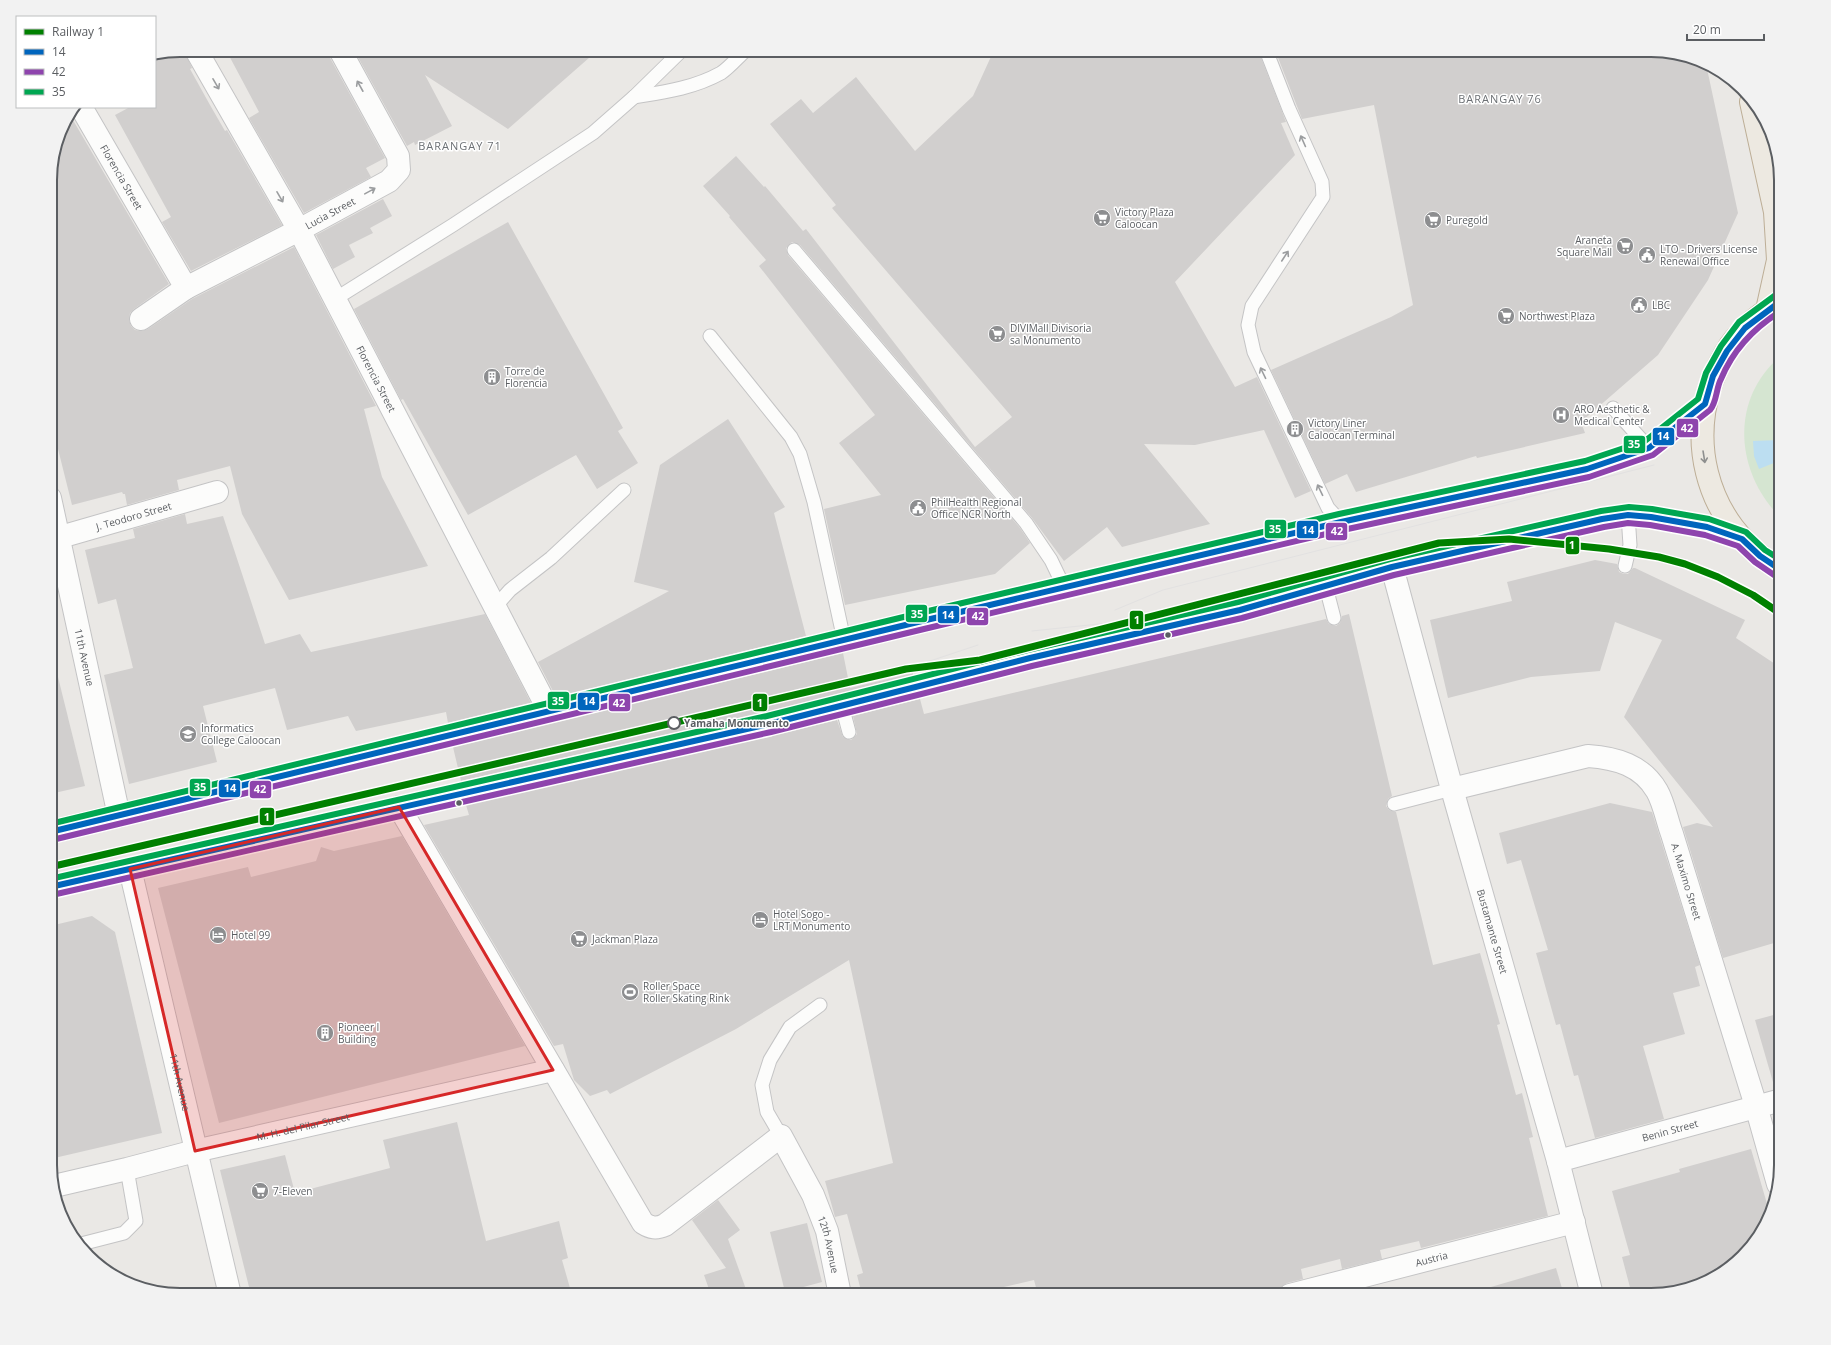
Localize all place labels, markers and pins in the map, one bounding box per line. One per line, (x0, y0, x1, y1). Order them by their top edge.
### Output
place label: Victory Plaza Caloocan (1115, 205, 1174, 231)
supermarket icon: Victory Plaza Caloocan (1092, 208, 1112, 228)
supermarket icon: Puregold (1423, 210, 1443, 230)
place label: Puregold (1446, 213, 1488, 227)
place label: Araneta Square Mall (1557, 233, 1612, 259)
supermarket icon: Araneta Square Mall (1615, 236, 1635, 256)
place label: LTO - Drivers License Renewal Office (1660, 242, 1758, 268)
public building icon: LTO - Drivers License Renewal Office (1637, 245, 1657, 265)
public building icon: LBC (1629, 295, 1649, 315)
place label: LBC (1652, 298, 1670, 312)
supermarket icon: Northwest Plaza (1496, 306, 1516, 326)
place label: Northwest Plaza (1519, 309, 1595, 323)
place label: DIVIMall Divisoria sa Monumento (1010, 321, 1091, 347)
supermarket icon: DIVIMall Divisoria sa Monumento (987, 324, 1007, 344)
place label: Torre de Florencia (505, 364, 547, 390)
building icon: Torre de Florencia (482, 367, 502, 387)
place label: ARO Aesthetic & Medical Center (1574, 402, 1650, 428)
hospital icon: ARO Aesthetic & Medical Center (1551, 405, 1571, 425)
place label: Victory Liner Caloocan Terminal (1308, 416, 1395, 442)
building icon: Victory Liner Caloocan Terminal (1285, 419, 1305, 439)
place label: PhilHealth Regional Office NCR North (931, 495, 1022, 521)
public building icon: PhilHealth Regional Office NCR North (908, 498, 928, 518)
unlabelled marker (1163, 630, 1173, 640)
marker: Yamaha Monumento (667, 716, 681, 730)
place label: Yamaha Monumento (684, 716, 789, 730)
place label: Informatics College Caloocan (201, 721, 281, 747)
school or university icon: Informatics College Caloocan (178, 724, 198, 744)
unlabelled marker (454, 798, 464, 808)
place label: Hotel Sogo - LRT Monumento (773, 907, 850, 933)
hotel icon: Hotel Sogo - LRT Monumento (750, 910, 770, 930)
hotel icon: Hotel 99 (208, 925, 228, 945)
place label: Hotel 99 (231, 928, 270, 942)
supermarket icon: Jackman Plaza (569, 929, 589, 949)
place label: Jackman Plaza (591, 932, 658, 946)
place label: Roller Space Roller Skating Rink (643, 979, 730, 1005)
sports icon: Roller Space Roller Skating Rink (620, 982, 640, 1002)
place label: Pioneer I Building (338, 1020, 379, 1046)
building icon: Pioneer I Building (315, 1023, 335, 1043)
supermarket icon: 7-Eleven (250, 1181, 270, 1201)
place label: 7-Eleven (273, 1184, 312, 1198)

